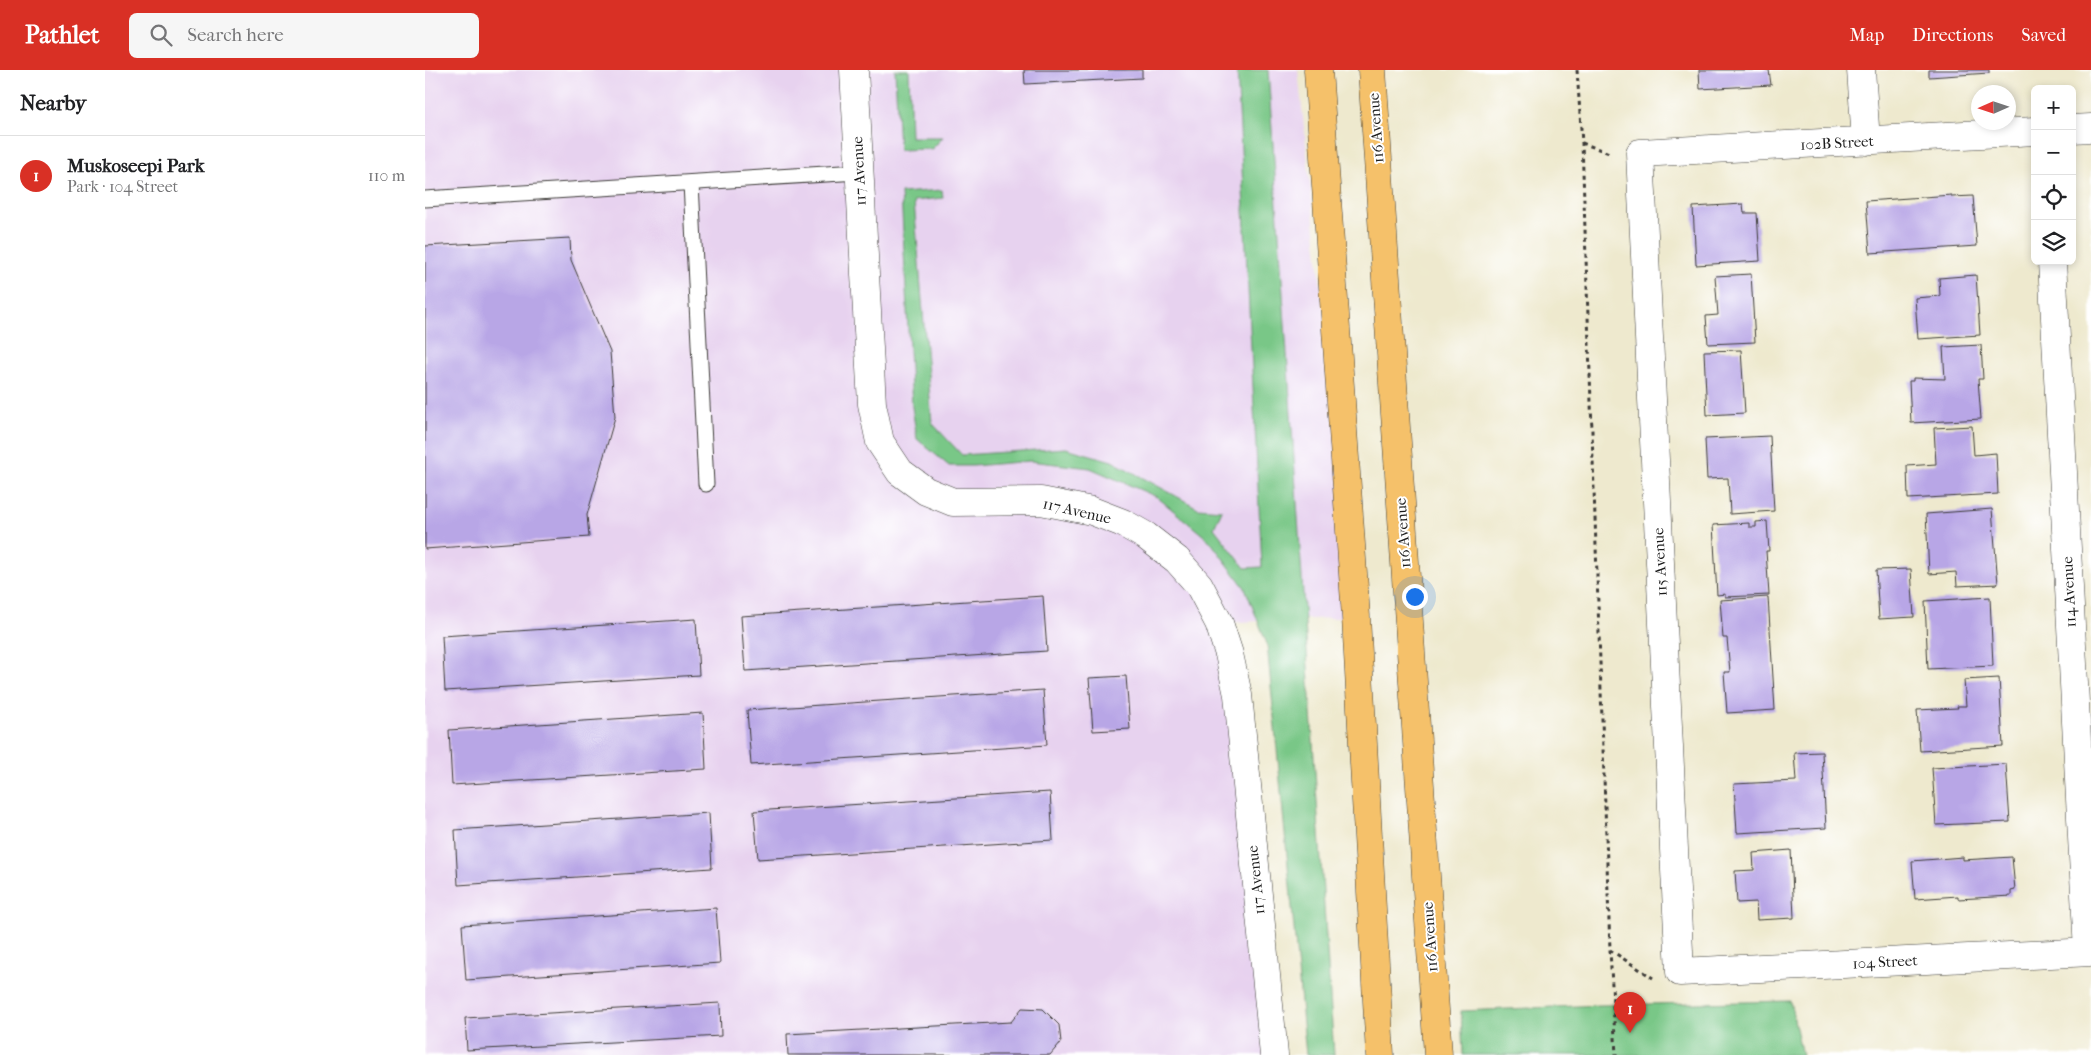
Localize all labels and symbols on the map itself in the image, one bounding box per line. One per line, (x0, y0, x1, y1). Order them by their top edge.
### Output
north arrow (1971, 85, 2016, 130)
street label: 116 Avenue (1365, 92, 1387, 164)
street label: 102B Street (1800, 132, 1875, 154)
street label: 117 Avenue (848, 135, 870, 206)
street label: 117 Avenue (1041, 494, 1113, 528)
street label: 116 Avenue (1392, 497, 1414, 569)
street label: 115 Avenue (1649, 527, 1671, 597)
street label: 114 Avenue (2058, 555, 2080, 628)
your location (1402, 584, 1428, 610)
street label: 117 Avenue (1243, 844, 1269, 916)
street label: 116 Avenue (1419, 901, 1441, 973)
street label: 104 Street (1852, 951, 1919, 973)
pin: 1 (1614, 992, 1646, 1033)

